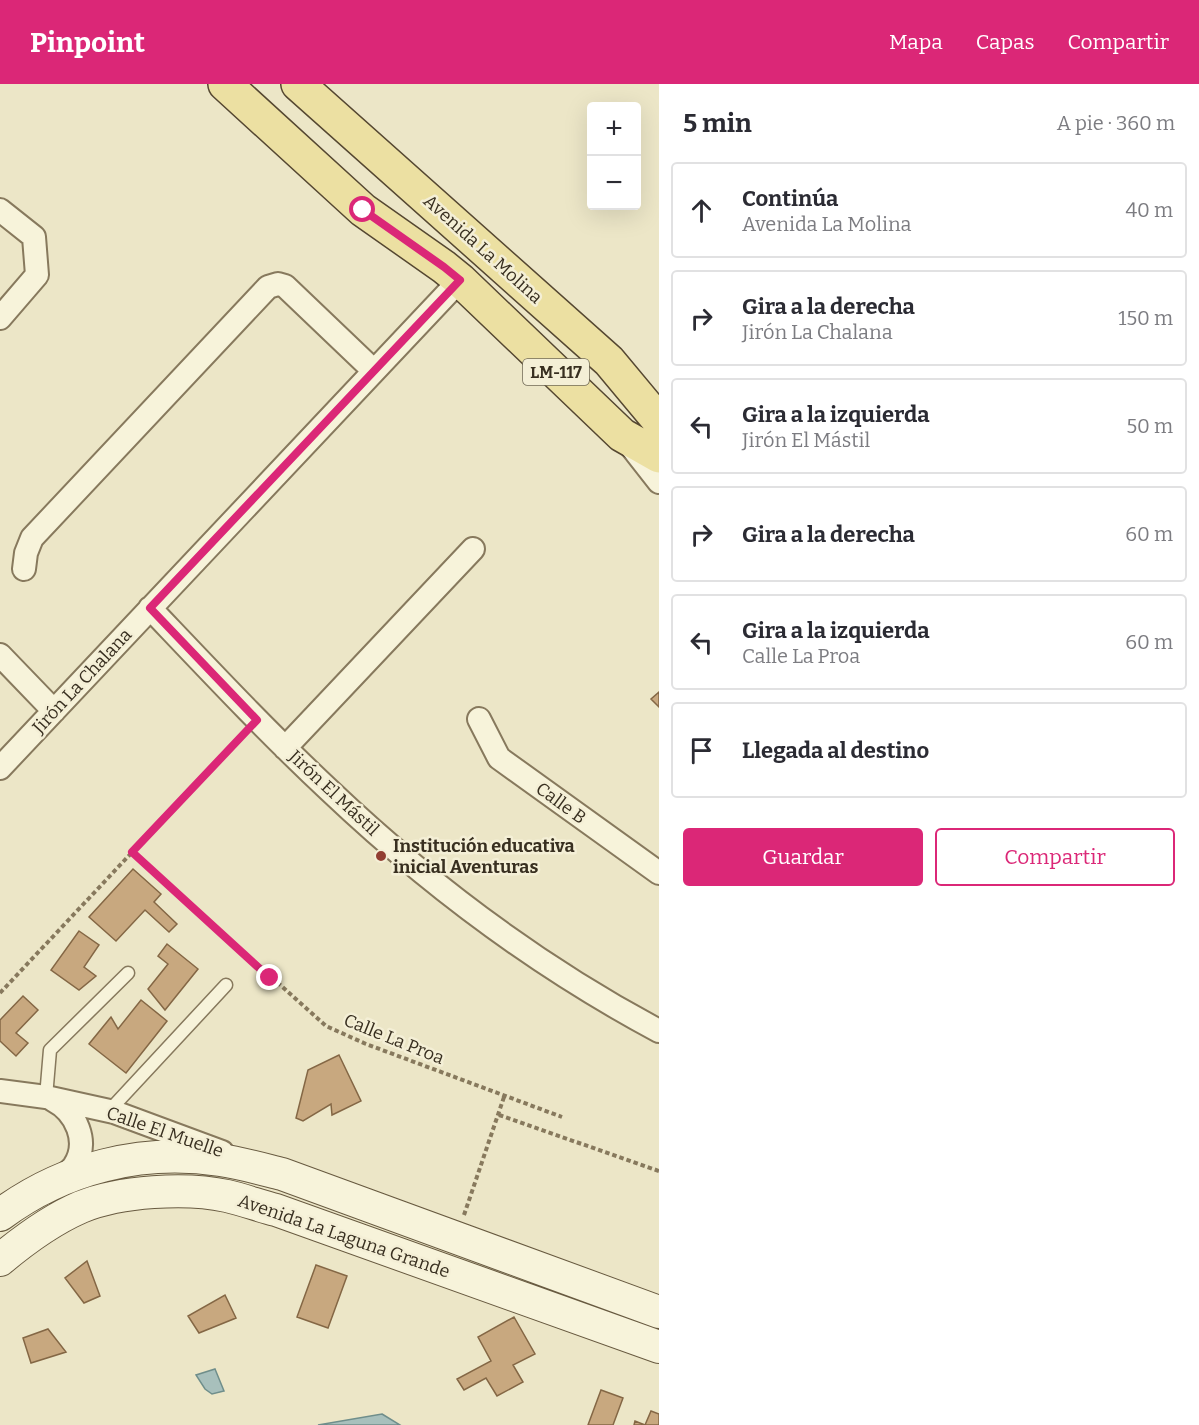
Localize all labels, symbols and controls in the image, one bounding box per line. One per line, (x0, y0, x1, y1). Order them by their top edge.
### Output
text: Pinpoint (30, 26, 145, 59)
text: Mapa (889, 29, 943, 55)
text: Capas (976, 29, 1034, 55)
text: Compartir (1067, 29, 1169, 55)
map controls (587, 102, 641, 210)
button: + (587, 102, 641, 156)
text: 5 min (683, 108, 752, 139)
text: A pie · 360 m (1057, 111, 1175, 135)
button: − (587, 156, 641, 210)
text: Continúa (742, 185, 838, 212)
street label: Avenida La Molina (419, 190, 547, 308)
icon: ahead (685, 194, 718, 227)
route start (349, 196, 375, 222)
text: 40 m (1125, 198, 1173, 222)
text: Avenida La Molina (742, 212, 912, 236)
text: Gira a la derecha (742, 293, 915, 320)
icon: right (685, 302, 718, 335)
text: 150 m (1118, 306, 1173, 330)
text: Jirón La Chalana (742, 320, 893, 344)
road number: LM-117 (523, 359, 589, 385)
text: Gira a la izquierda (742, 401, 930, 428)
icon: left (685, 410, 718, 443)
text: 50 m (1126, 414, 1173, 438)
text: Jirón El Mástil (742, 428, 870, 452)
icon: right (685, 518, 718, 551)
text: Gira a la derecha (742, 521, 915, 548)
text: 60 m (1125, 522, 1173, 546)
text: Gira a la izquierda (742, 617, 930, 644)
street label: Jirón La Chalana (27, 624, 136, 739)
icon: left (685, 626, 718, 659)
text: 60 m (1125, 630, 1173, 654)
text: Calle La Proa (742, 644, 860, 668)
icon: arrive (685, 734, 718, 767)
text: Llegada al destino (742, 737, 929, 764)
street label: Jirón El Mástil (284, 745, 384, 840)
street label: Calle B (532, 777, 590, 829)
button: Guardar (683, 828, 923, 886)
button: Compartir (935, 828, 1175, 886)
place label: Institución educativa inicial Aventuras (393, 835, 575, 878)
marker: Institución educativa inicial Aventuras (374, 849, 388, 863)
route end (256, 964, 282, 990)
street label: Calle La Proa (341, 1009, 448, 1069)
street label: Calle El Muelle (104, 1102, 226, 1162)
street label: Avenida La Laguna Grande (235, 1189, 453, 1283)

